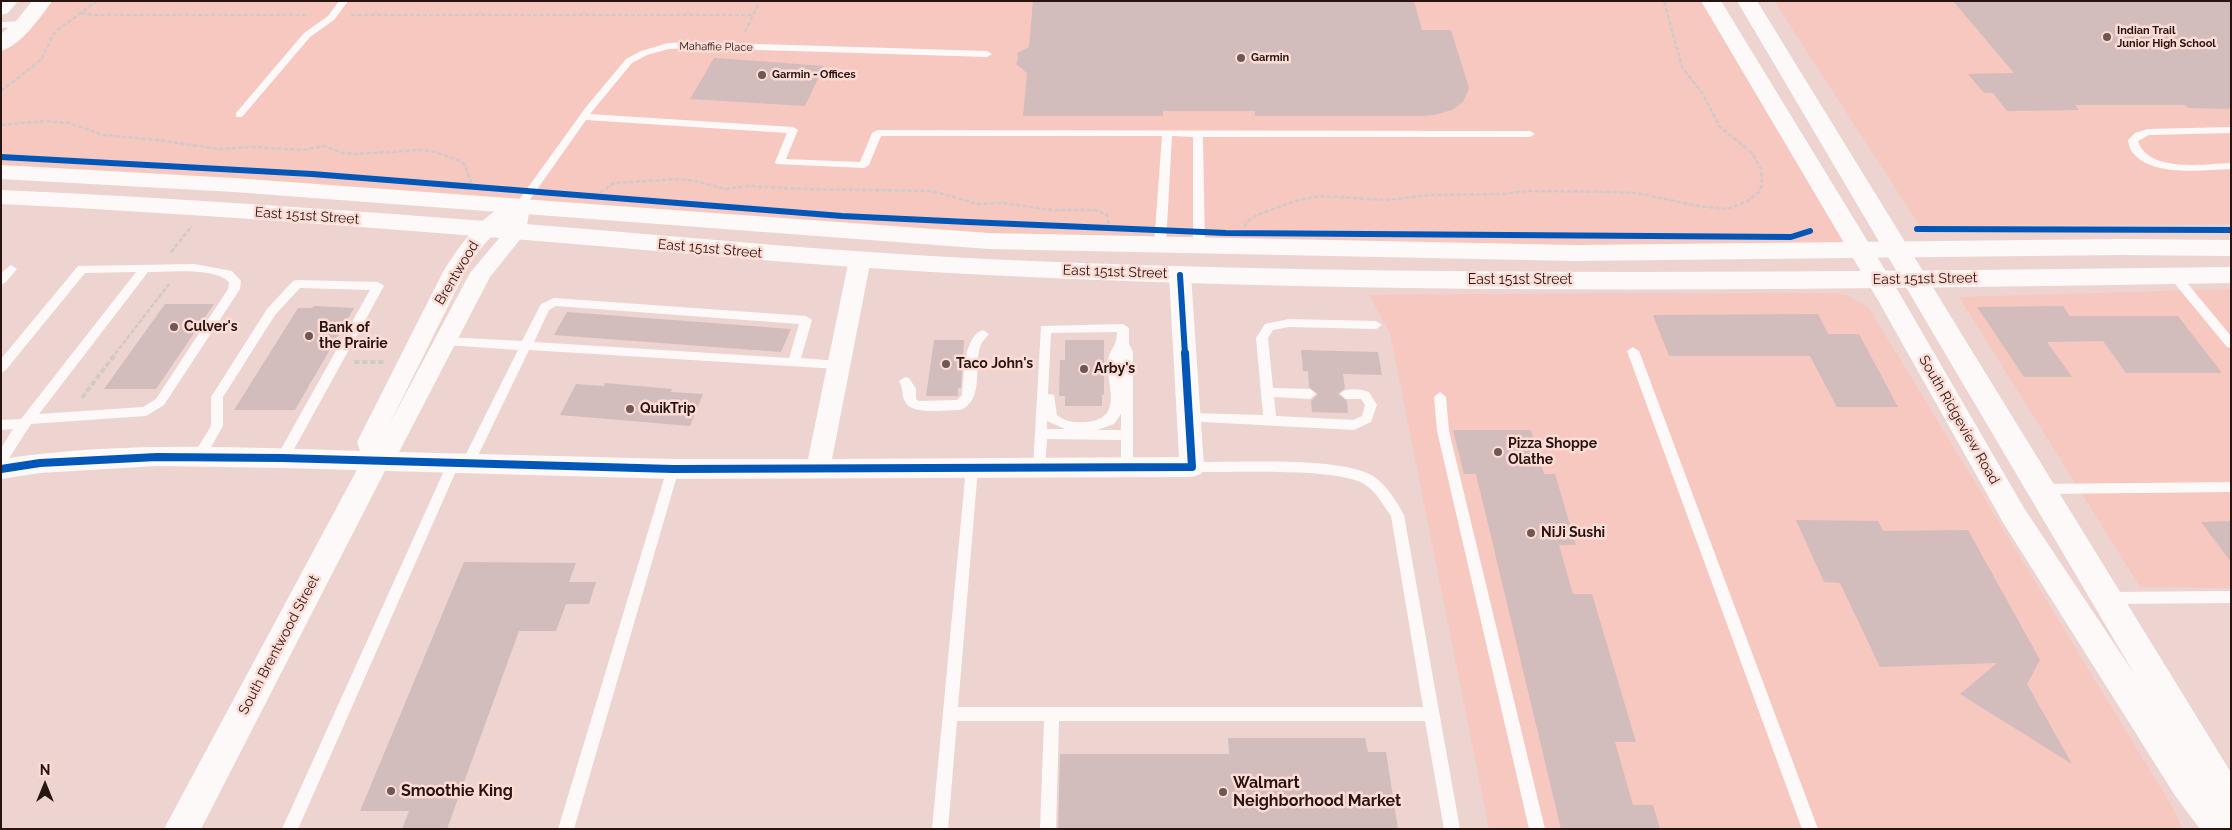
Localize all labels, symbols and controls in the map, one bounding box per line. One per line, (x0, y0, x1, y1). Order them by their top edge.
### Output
place label: Indian Trail Junior High School (2117, 24, 2216, 50)
marker: Indian Trail Junior High School (2101, 31, 2113, 43)
street label: Mahaffie Place (679, 40, 753, 54)
place label: Garmin (1251, 51, 1289, 65)
marker: Garmin (1235, 52, 1247, 64)
place label: Garmin - Offices (772, 68, 856, 82)
marker: Garmin - Offices (756, 69, 768, 81)
street label: East 151st Street (254, 204, 360, 228)
street label: East 151st Street (657, 236, 763, 262)
street label: Brentwood (431, 238, 483, 308)
street label: East 151st Street (1062, 262, 1168, 282)
street label: East 151st Street (1873, 270, 1977, 288)
street label: East 151st Street (1468, 272, 1572, 288)
place label: Culver's (184, 319, 238, 335)
place label: Bank of the Prairie (319, 320, 388, 352)
marker: Culver's (168, 321, 180, 333)
marker: Bank of the Prairie (303, 330, 315, 342)
street label: South Ridgeview Road (1915, 353, 2003, 487)
place label: Taco John's (956, 356, 1033, 372)
marker: Taco John's (940, 358, 952, 370)
place label: Arby's (1094, 361, 1135, 377)
marker: Arby's (1078, 363, 1090, 375)
place label: QuikTrip (640, 401, 696, 417)
marker: QuikTrip (624, 403, 636, 415)
place label: Pizza Shoppe Olathe (1508, 436, 1597, 468)
marker: Pizza Shoppe Olathe (1492, 446, 1504, 458)
place label: NiJi Sushi (1541, 525, 1605, 541)
marker: NiJi Sushi (1525, 527, 1537, 539)
street label: South Brentwood Street (235, 572, 323, 718)
north arrow (20, 760, 70, 810)
text: N (40, 762, 50, 778)
place label: Walmart Neighborhood Market (1233, 773, 1401, 811)
place label: Smoothie King (401, 781, 513, 801)
marker: Smoothie King (385, 785, 397, 797)
marker: Walmart Neighborhood Market (1217, 786, 1229, 798)

